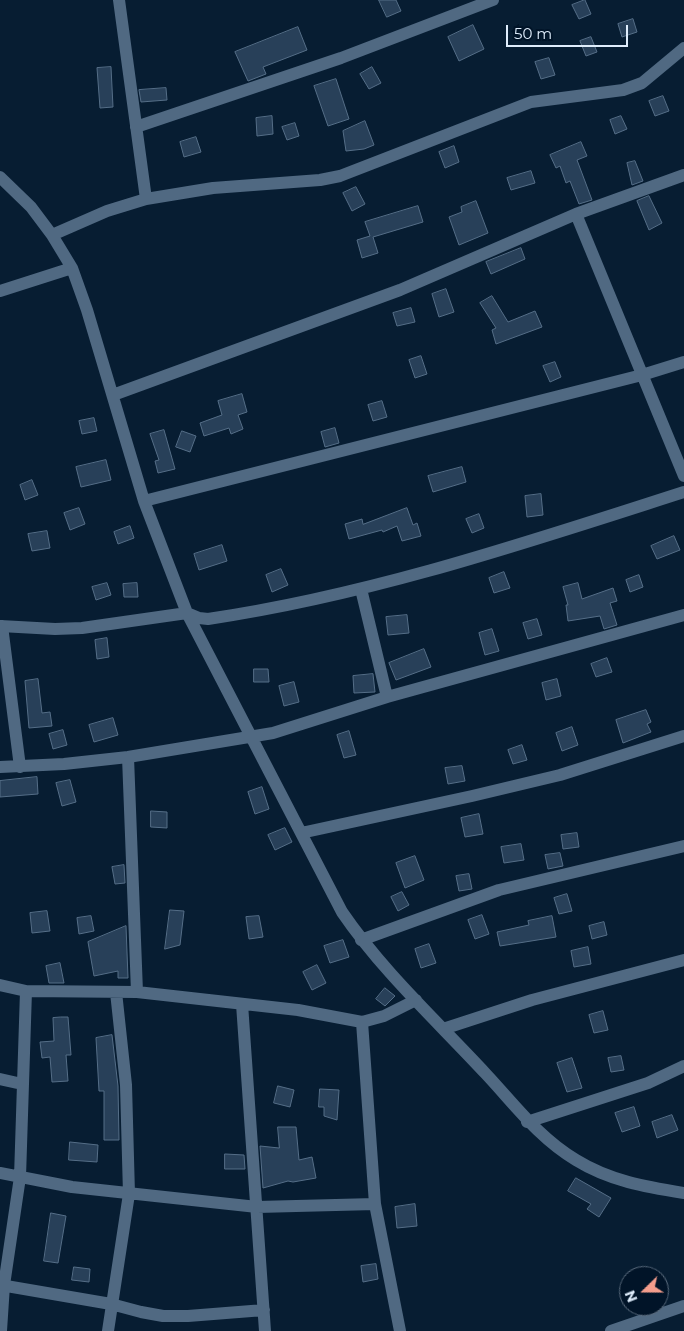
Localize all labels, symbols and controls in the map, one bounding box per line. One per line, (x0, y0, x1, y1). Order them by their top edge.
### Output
scale bar (509, 15, 632, 47)
text: 50 m (514, 24, 552, 43)
north arrow (619, 1266, 669, 1316)
text: N (621, 1288, 641, 1305)

